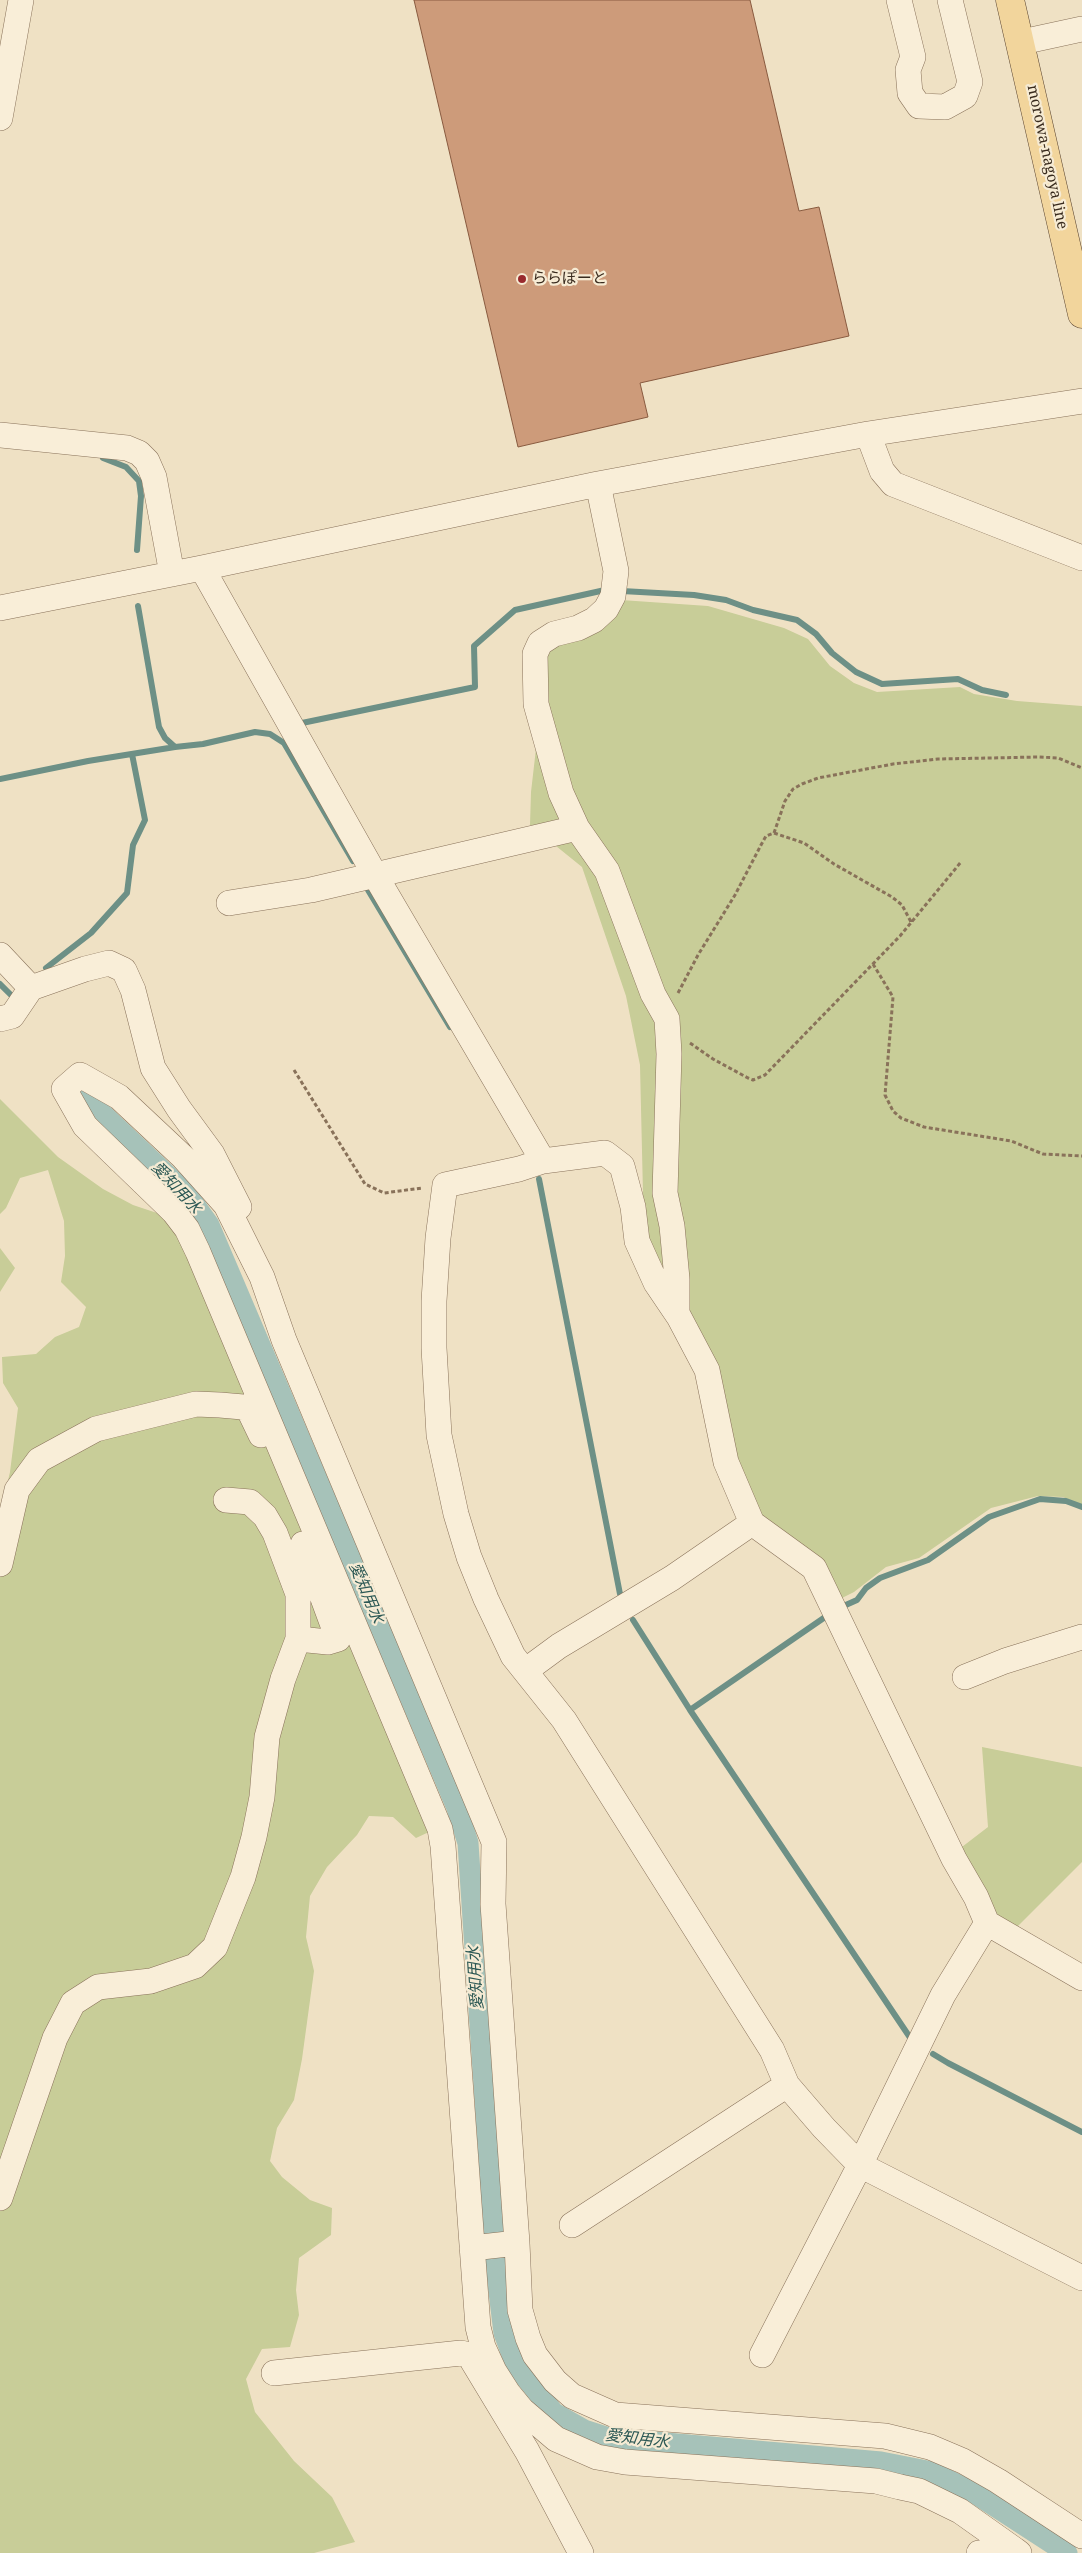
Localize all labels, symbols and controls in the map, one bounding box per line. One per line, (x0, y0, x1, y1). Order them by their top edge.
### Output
street label: morowa-nagoya line (1023, 83, 1071, 231)
place label: ららぽーと (532, 270, 607, 288)
marker: ららぽーと (516, 273, 528, 285)
water label: 愛知用水 (147, 1158, 205, 1218)
water label: 愛知用水 (345, 1560, 387, 1626)
water label: 愛知用水 (464, 1945, 488, 2011)
water label: 愛知用水 (604, 2426, 670, 2452)

